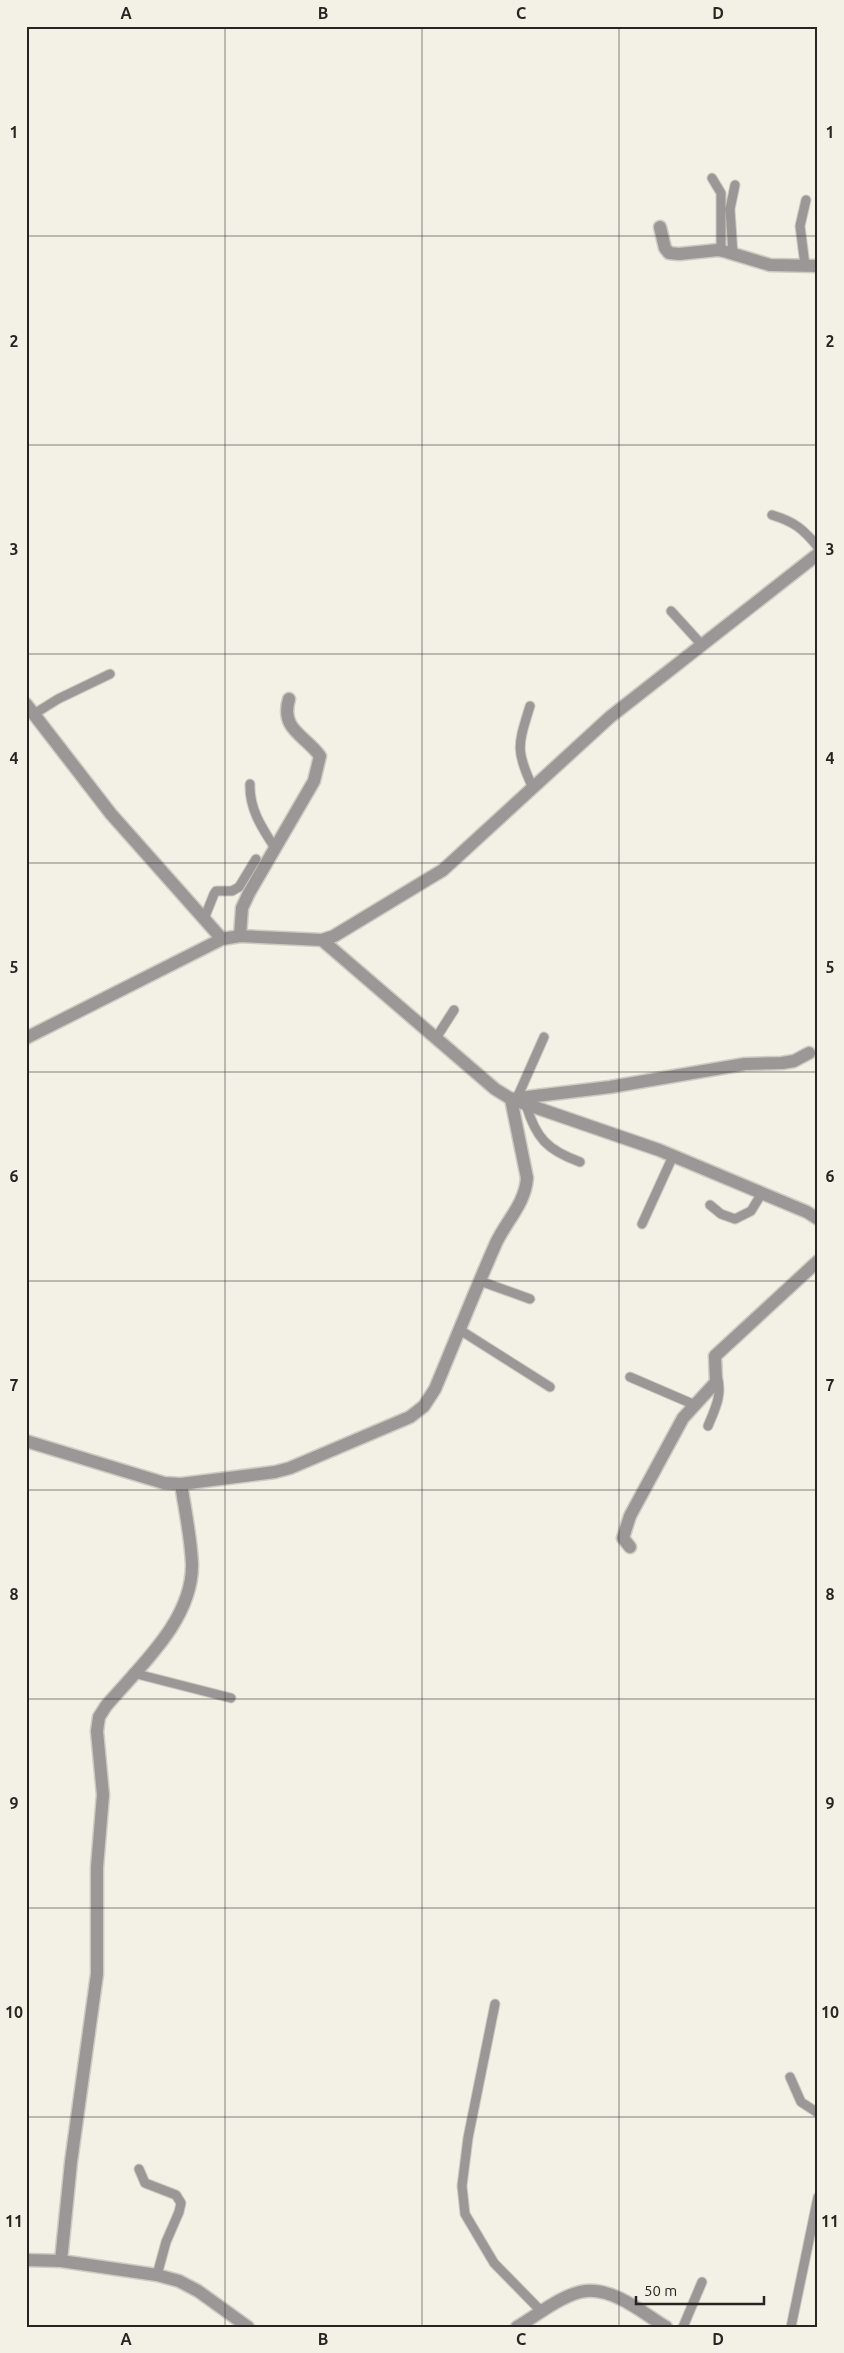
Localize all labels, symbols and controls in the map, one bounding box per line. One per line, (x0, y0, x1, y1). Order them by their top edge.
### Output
text: A (120, 4, 132, 22)
text: B (318, 4, 328, 22)
text: C (516, 4, 526, 22)
text: D (712, 4, 724, 22)
text: 1 (9, 123, 19, 141)
text: 1 (825, 123, 835, 141)
text: 2 (9, 332, 19, 350)
text: 2 (825, 332, 835, 350)
text: 3 (9, 540, 19, 558)
text: 3 (825, 540, 835, 558)
text: 4 (9, 749, 19, 767)
text: 4 (825, 749, 835, 767)
text: 5 (9, 958, 19, 976)
text: 5 (825, 958, 835, 976)
text: 6 (9, 1167, 19, 1185)
text: 6 (825, 1167, 835, 1185)
text: 7 (9, 1376, 19, 1394)
text: 7 (825, 1376, 835, 1394)
text: 8 (9, 1585, 19, 1603)
text: 8 (825, 1585, 835, 1603)
text: 9 (9, 1794, 19, 1812)
text: 9 (825, 1794, 835, 1812)
text: 10 (5, 2003, 23, 2021)
text: 10 (821, 2003, 839, 2021)
text: 11 (5, 2212, 23, 2230)
text: 11 (821, 2212, 839, 2230)
scale bar (636, 2273, 764, 2305)
text: 50 m (644, 2282, 677, 2299)
text: A (120, 2330, 132, 2348)
text: B (318, 2330, 328, 2348)
text: C (516, 2330, 526, 2348)
text: D (712, 2330, 724, 2348)

